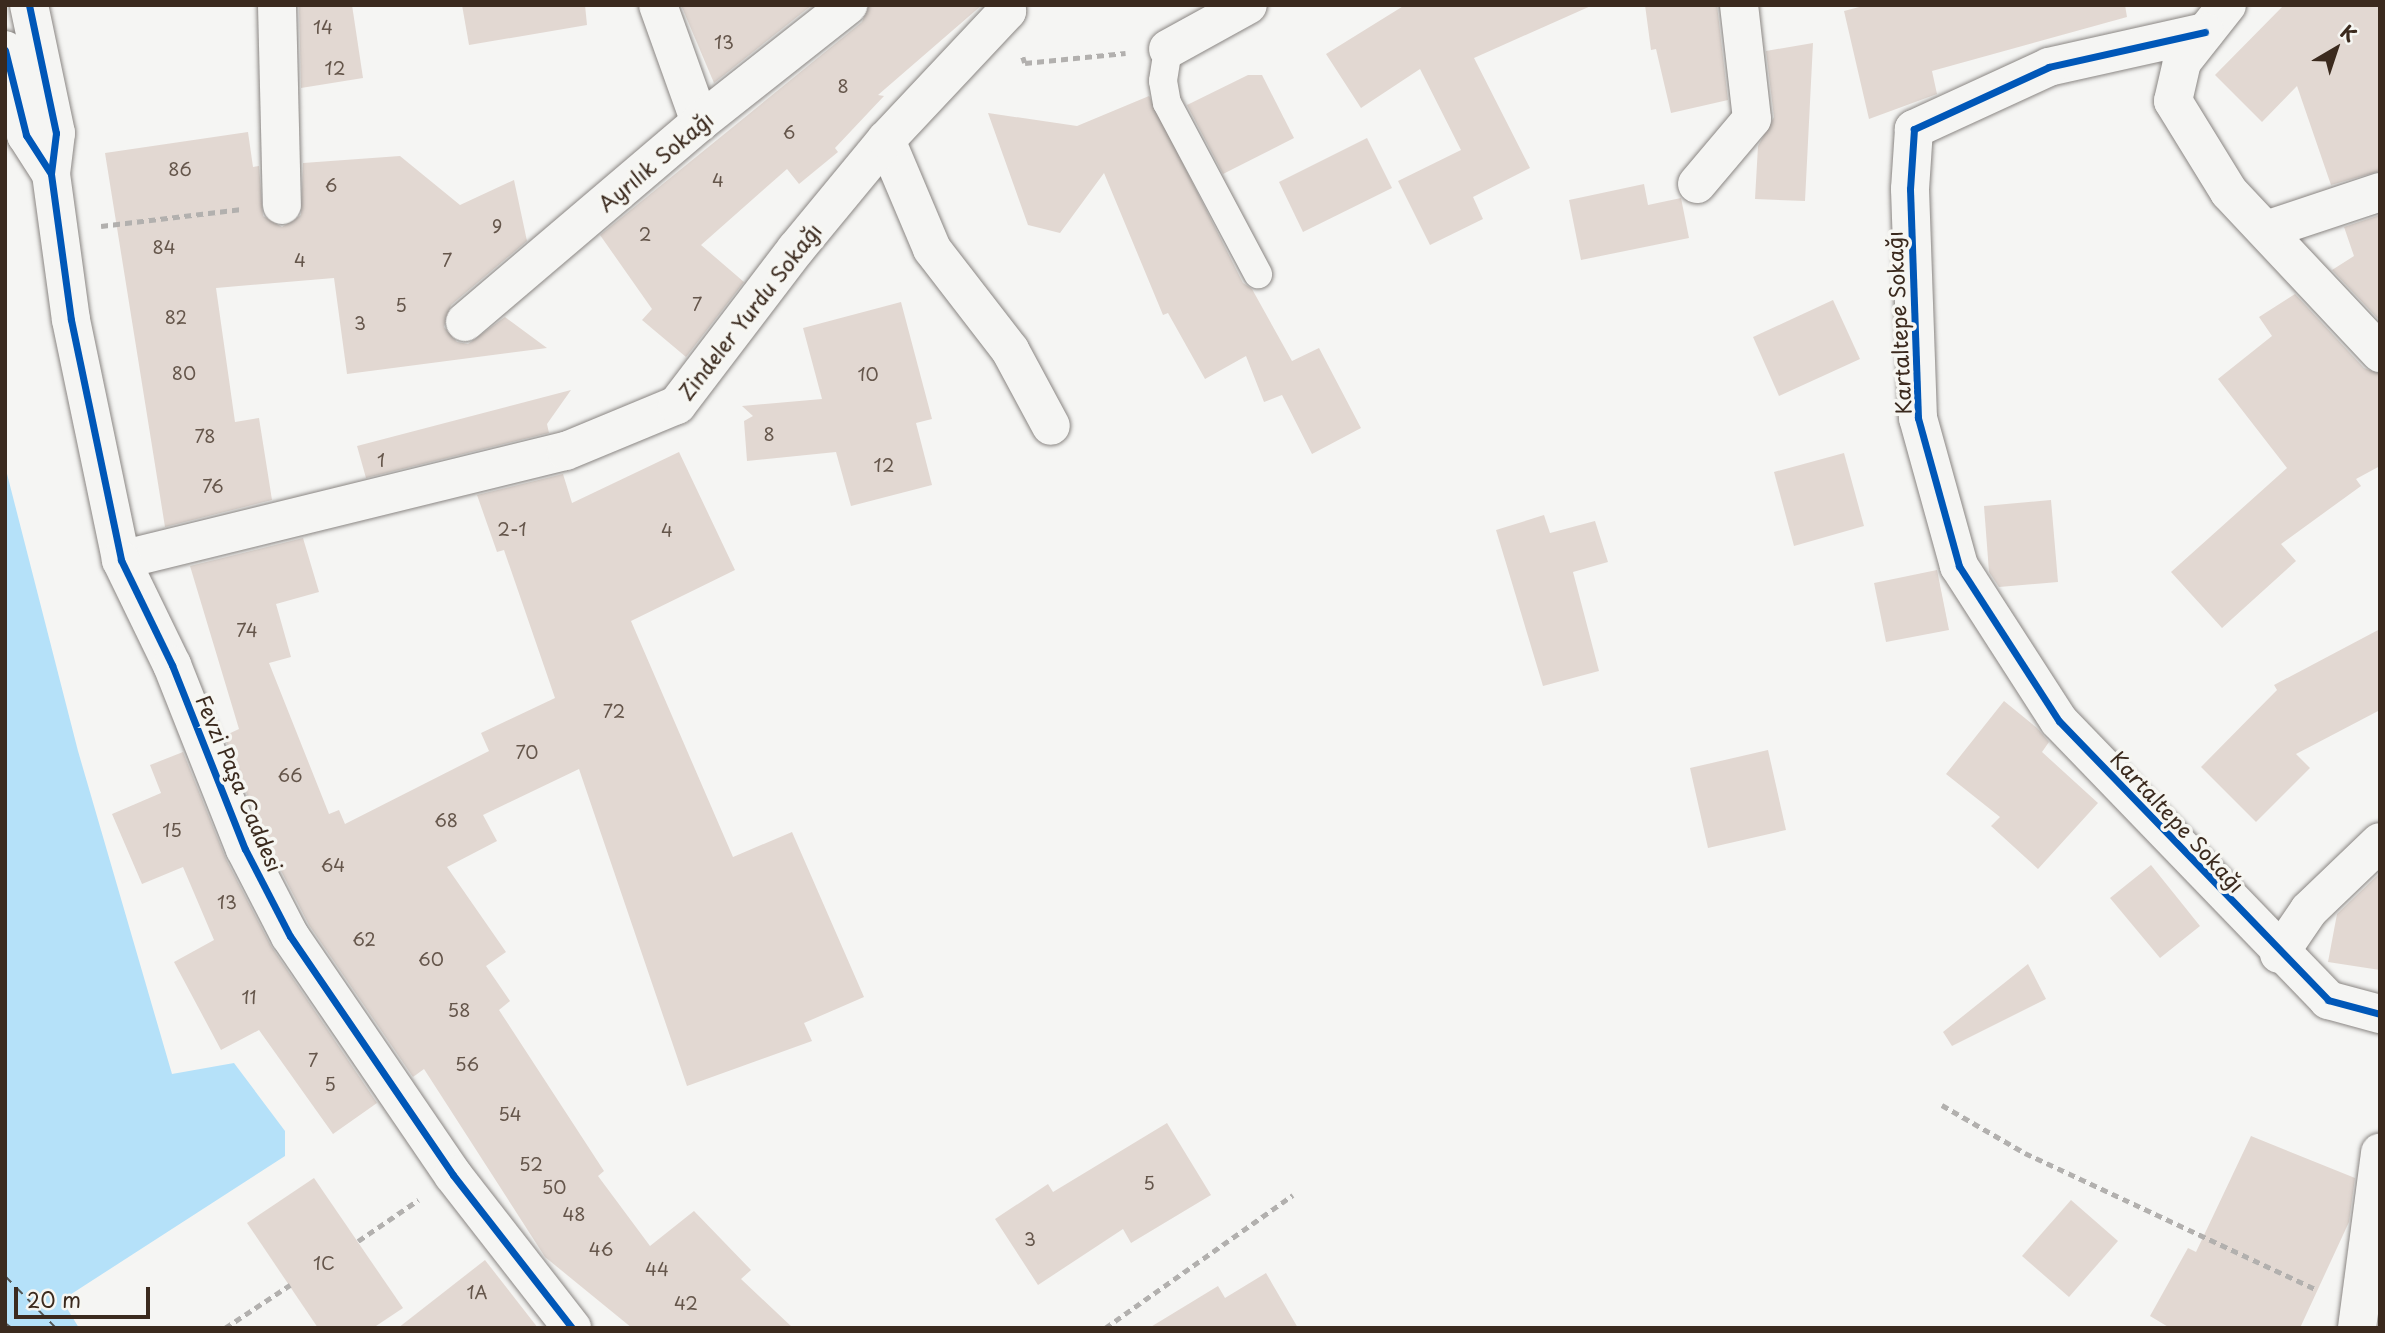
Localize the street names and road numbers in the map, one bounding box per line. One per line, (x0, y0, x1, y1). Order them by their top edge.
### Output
street label: Ayrılık Sokağı (592, 106, 718, 216)
street label: Zindeler Yurdu Sokağı (671, 216, 827, 406)
street label: Kartaltepe Sokağı (1881, 231, 1915, 415)
street label: Fevzi Paşa Caddesi (191, 691, 289, 875)
street label: Kartaltepe Sokağı (2106, 745, 2250, 897)

